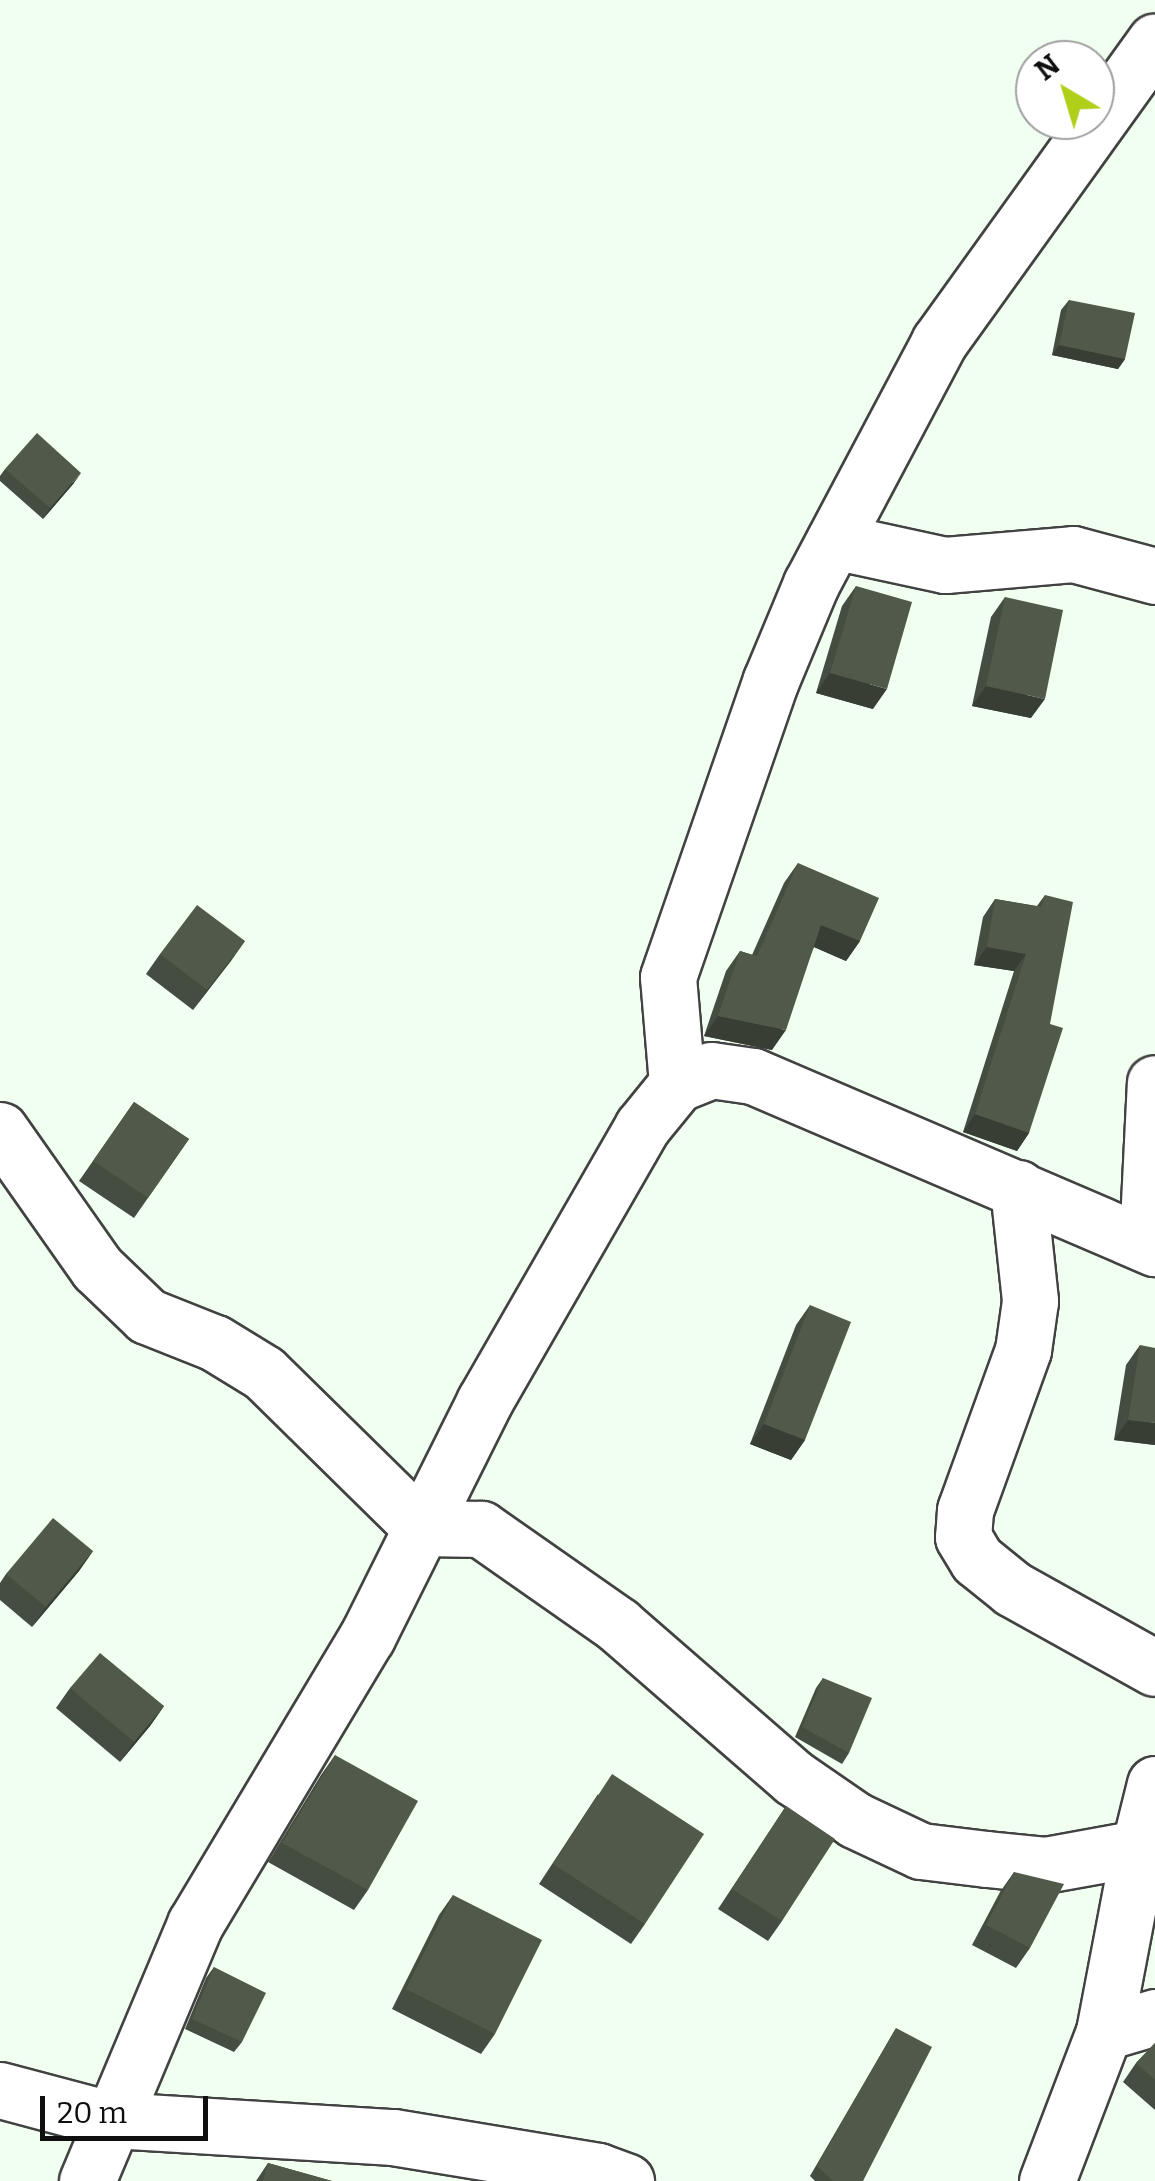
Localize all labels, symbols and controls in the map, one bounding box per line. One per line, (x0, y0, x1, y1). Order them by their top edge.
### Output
north arrow (1015, 40, 1115, 140)
text: N (1029, 48, 1066, 87)
scale bar (45, 2076, 212, 2138)
text: 20 m (57, 2095, 127, 2131)

